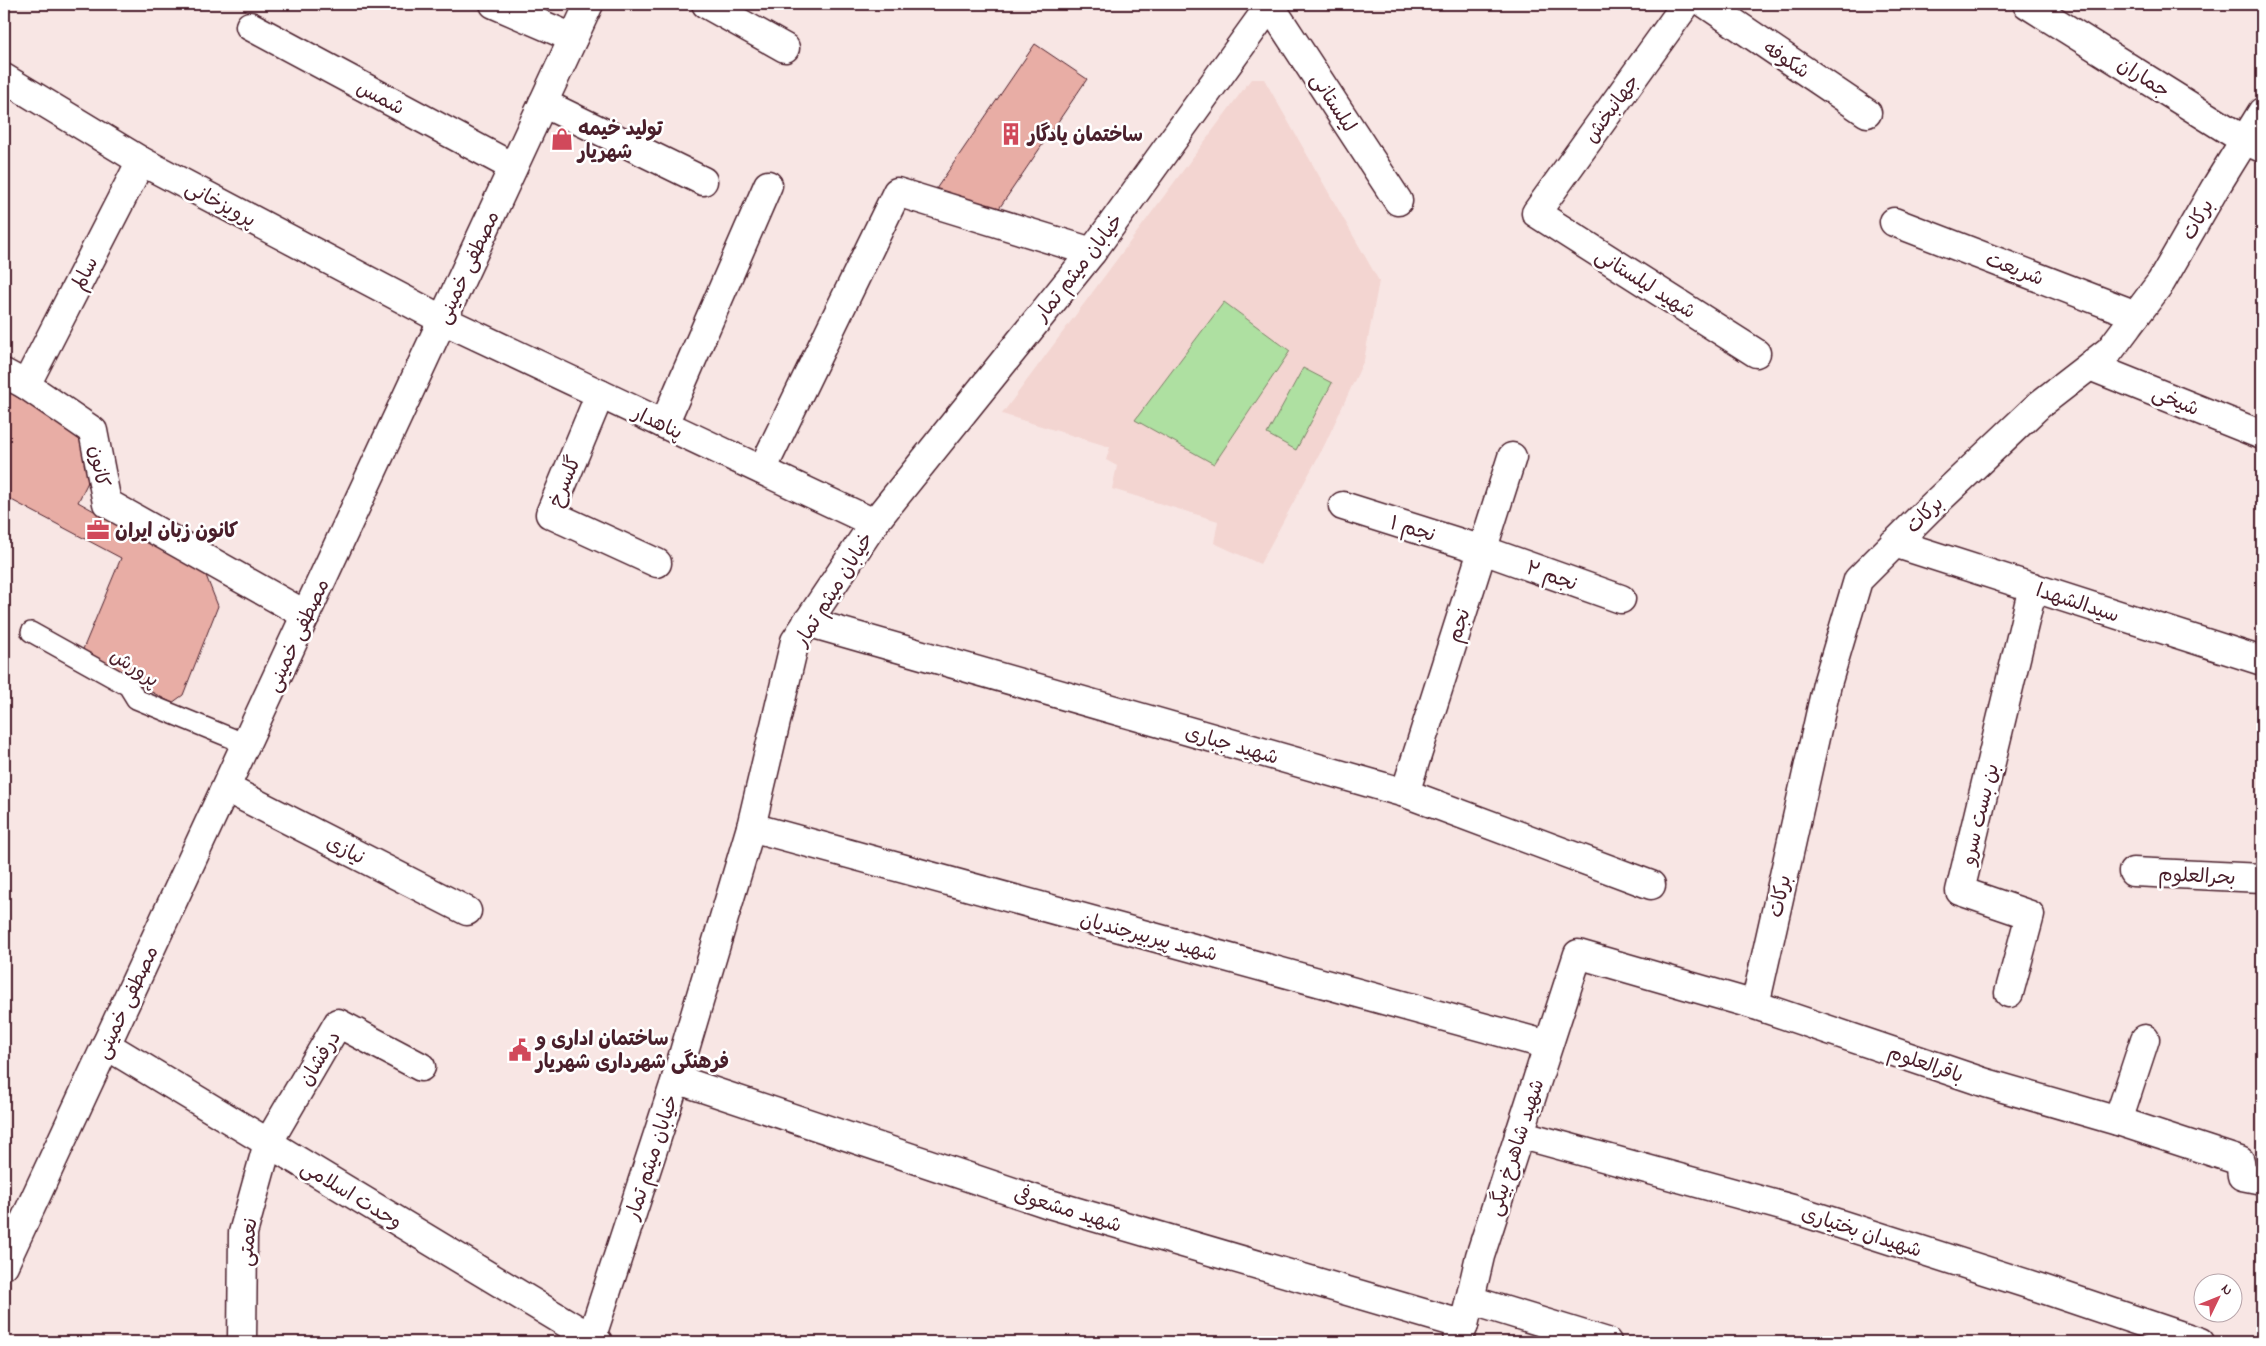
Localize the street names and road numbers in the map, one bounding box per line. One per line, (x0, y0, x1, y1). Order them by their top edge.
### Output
street label: شکوفه (1756, 35, 1815, 87)
street label: جماران (2111, 52, 2175, 107)
street label: لیلستانی (1302, 68, 1362, 139)
street label: جهانبخش (1578, 69, 1648, 150)
street label: شمس (351, 74, 409, 124)
street label: پرویزخانی (179, 174, 260, 236)
street label: برکات (2176, 194, 2222, 246)
street label: مصطفی خمینی (430, 207, 508, 329)
street label: خیابان میثم تمار (1028, 208, 1132, 330)
street label: شهید لیلستانی (1589, 243, 1701, 328)
street label: شریعت (1981, 246, 2047, 295)
street label: سالم (65, 252, 107, 296)
street label: شیخی (2147, 380, 2203, 425)
street label: پناهدار (625, 399, 687, 448)
street label: کانون (80, 443, 115, 490)
street label: گلسرخ (543, 452, 590, 512)
street label: برکات (1900, 490, 1951, 541)
street label: نجم ۱ (1386, 510, 1439, 551)
street label: خیابان میثم تمار (788, 527, 882, 654)
street label: نجم ۲ (1521, 555, 1581, 600)
street label: مصطفی خمینی (260, 575, 338, 697)
street label: سیدالشهدا (2032, 577, 2123, 631)
street label: نجم (1441, 605, 1479, 647)
street label: پرورش (103, 642, 164, 696)
street label: شهید جباری (1181, 719, 1282, 774)
street label: بن بست سرو (1955, 761, 2008, 869)
street label: نیازی (320, 829, 369, 873)
street label: بحرالعلوم (2157, 861, 2236, 894)
street label: برکات (1762, 872, 1800, 921)
street label: شهید پیربیرجندیان (1076, 906, 1220, 971)
street label: مصطفی خمینی (89, 942, 167, 1064)
street label: درفشان (293, 1026, 349, 1093)
street label: باقرالعلوم (1884, 1039, 1967, 1092)
street label: شهید شاهرخ بیگی (1482, 1076, 1553, 1220)
street label: خیابان میثم تمار (619, 1091, 687, 1225)
street label: وحدت اسلامی (294, 1154, 407, 1238)
street label: شهید مشعوفی (1010, 1180, 1125, 1242)
street label: شهیدان بختیاری (1797, 1200, 1925, 1266)
street label: نعمتی (233, 1216, 266, 1268)

